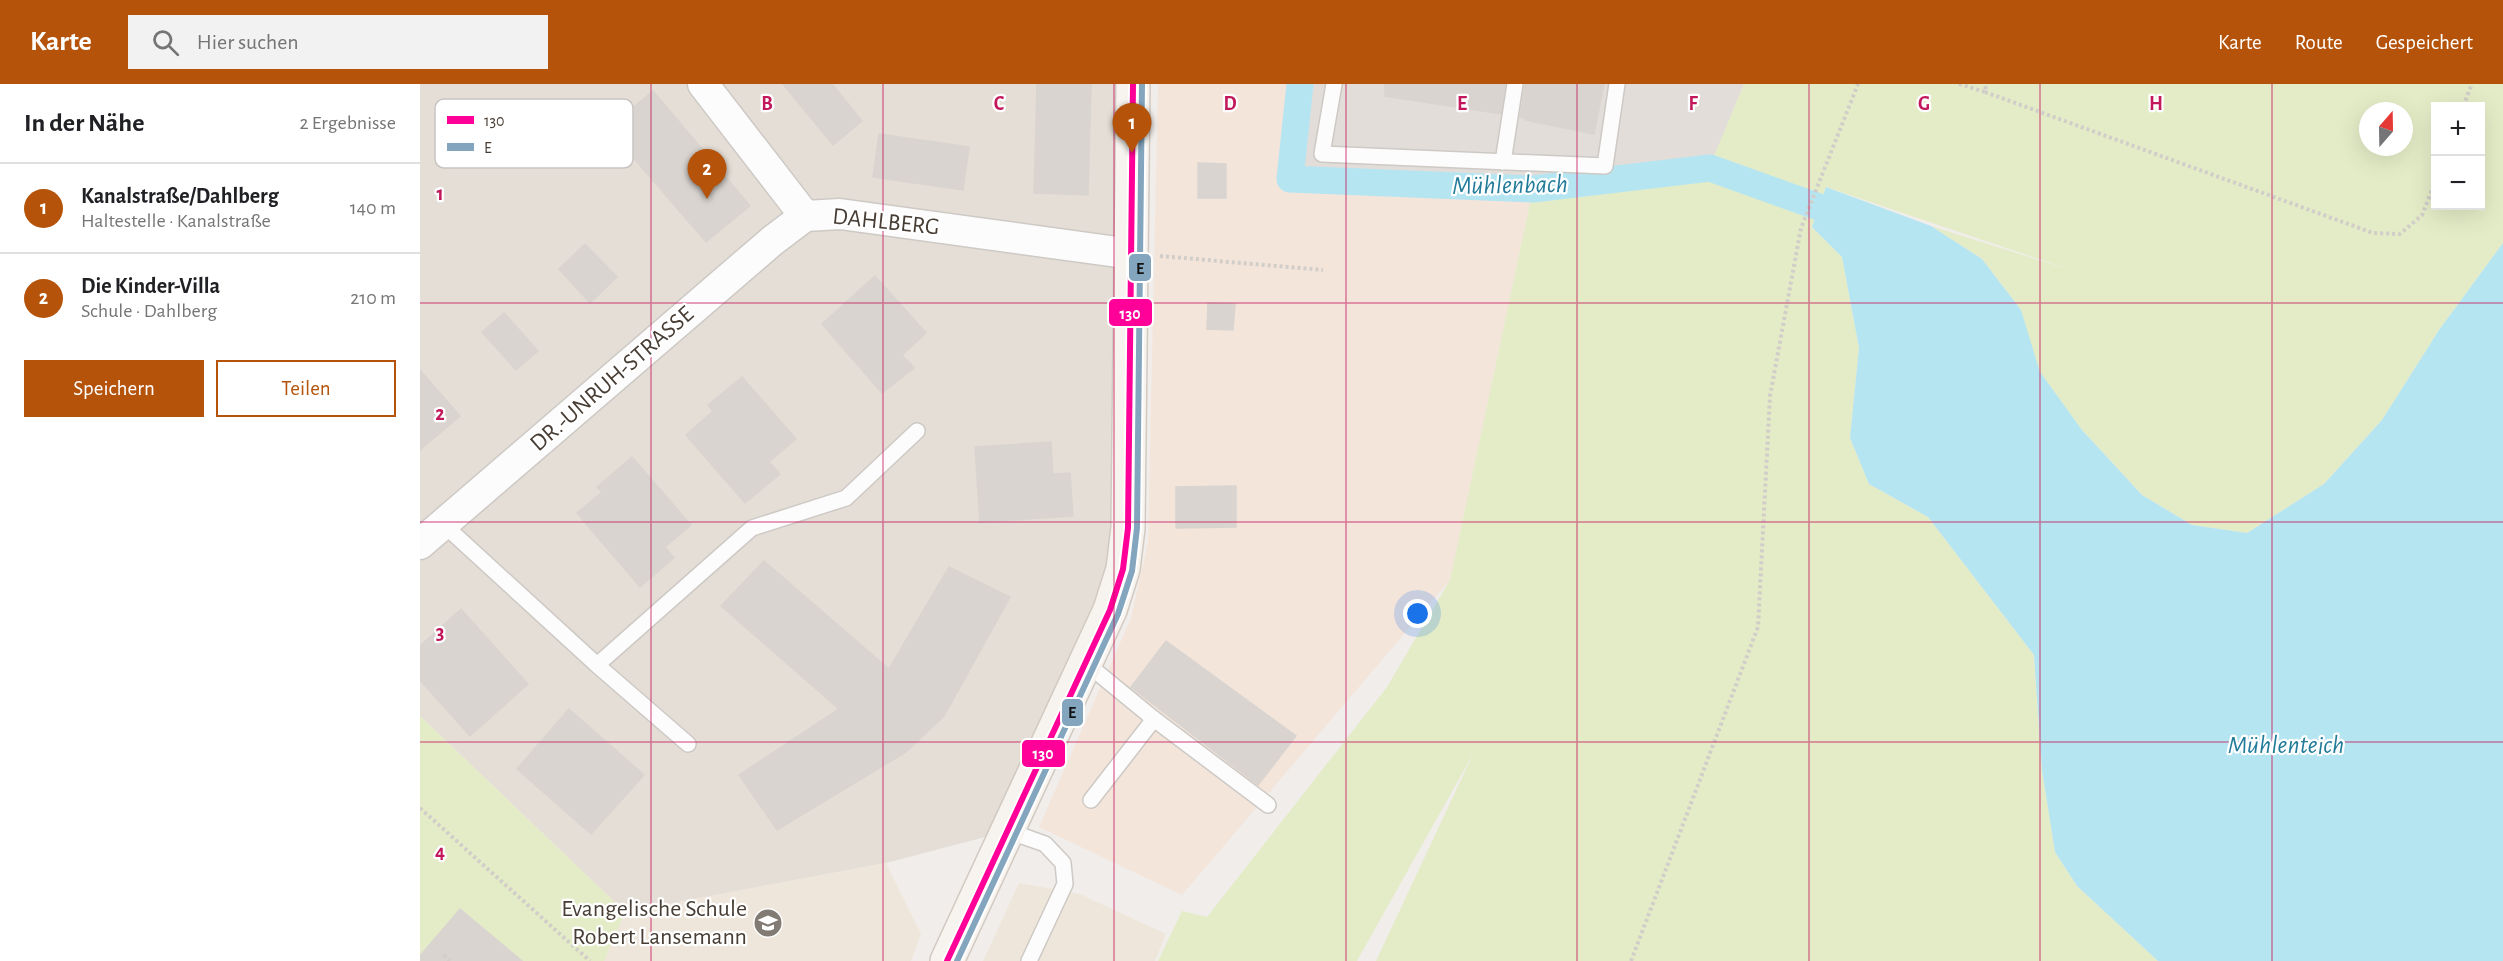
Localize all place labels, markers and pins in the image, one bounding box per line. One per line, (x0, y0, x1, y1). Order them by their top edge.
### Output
pin: 1 (1112, 104, 1152, 153)
pin: 2 (688, 150, 726, 199)
place label: Evangelische Schule Robert Lansemann (561, 897, 747, 949)
school or university icon: Evangelische Schule Robert Lansemann (752, 907, 784, 939)

